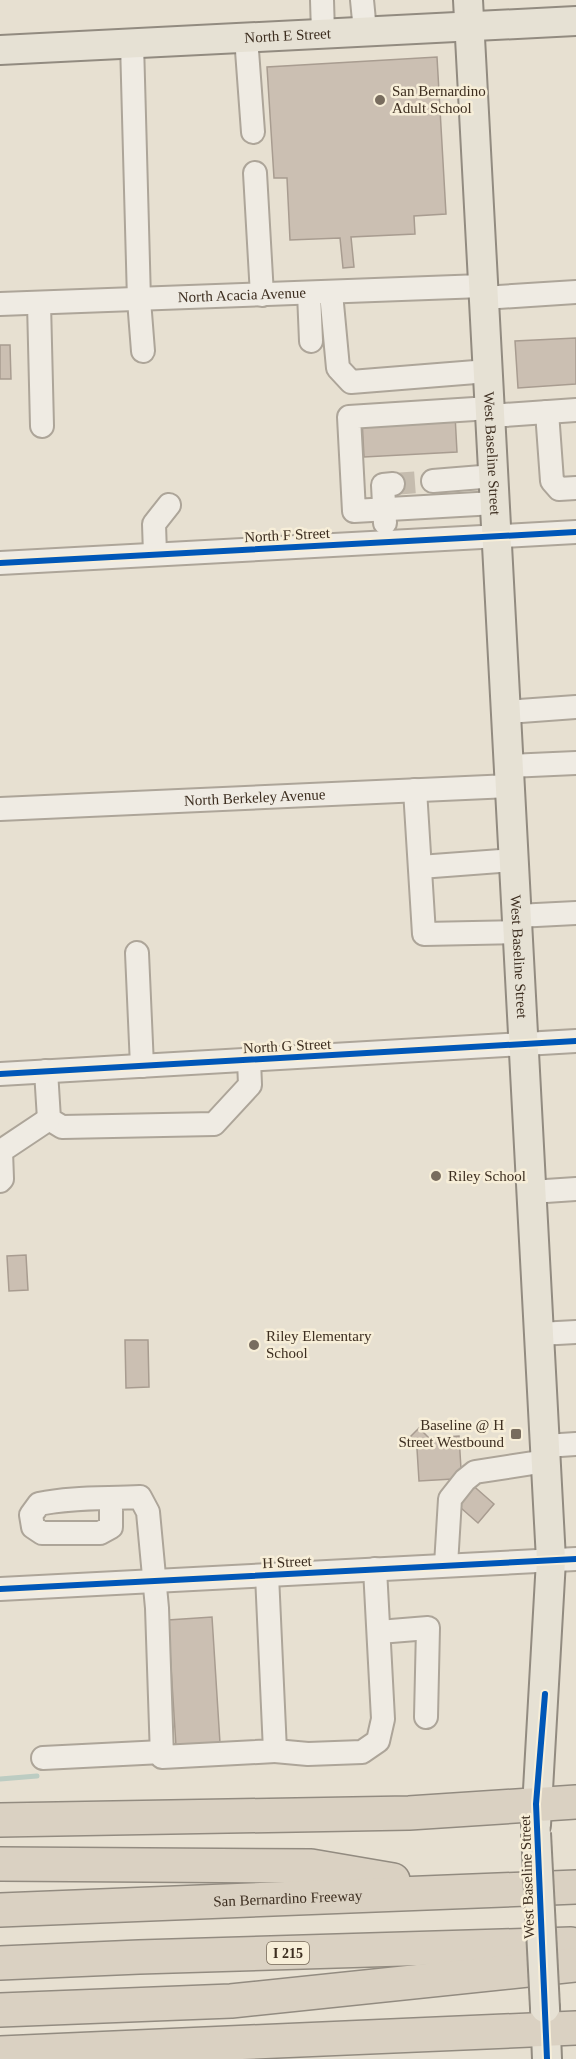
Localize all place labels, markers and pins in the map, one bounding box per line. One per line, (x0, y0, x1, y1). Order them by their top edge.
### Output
place label: San Bernardino Adult School (392, 83, 486, 116)
marker: San Bernardino Adult School (373, 93, 387, 107)
place label: Riley School (448, 1168, 526, 1184)
marker: Riley School (429, 1169, 443, 1183)
place label: Riley Elementary School (266, 1328, 372, 1361)
marker: Riley Elementary School (247, 1338, 261, 1352)
place label: Baseline @ H Street Westbound (398, 1417, 504, 1450)
marker: Baseline @ H Street Westbound (509, 1427, 523, 1441)

